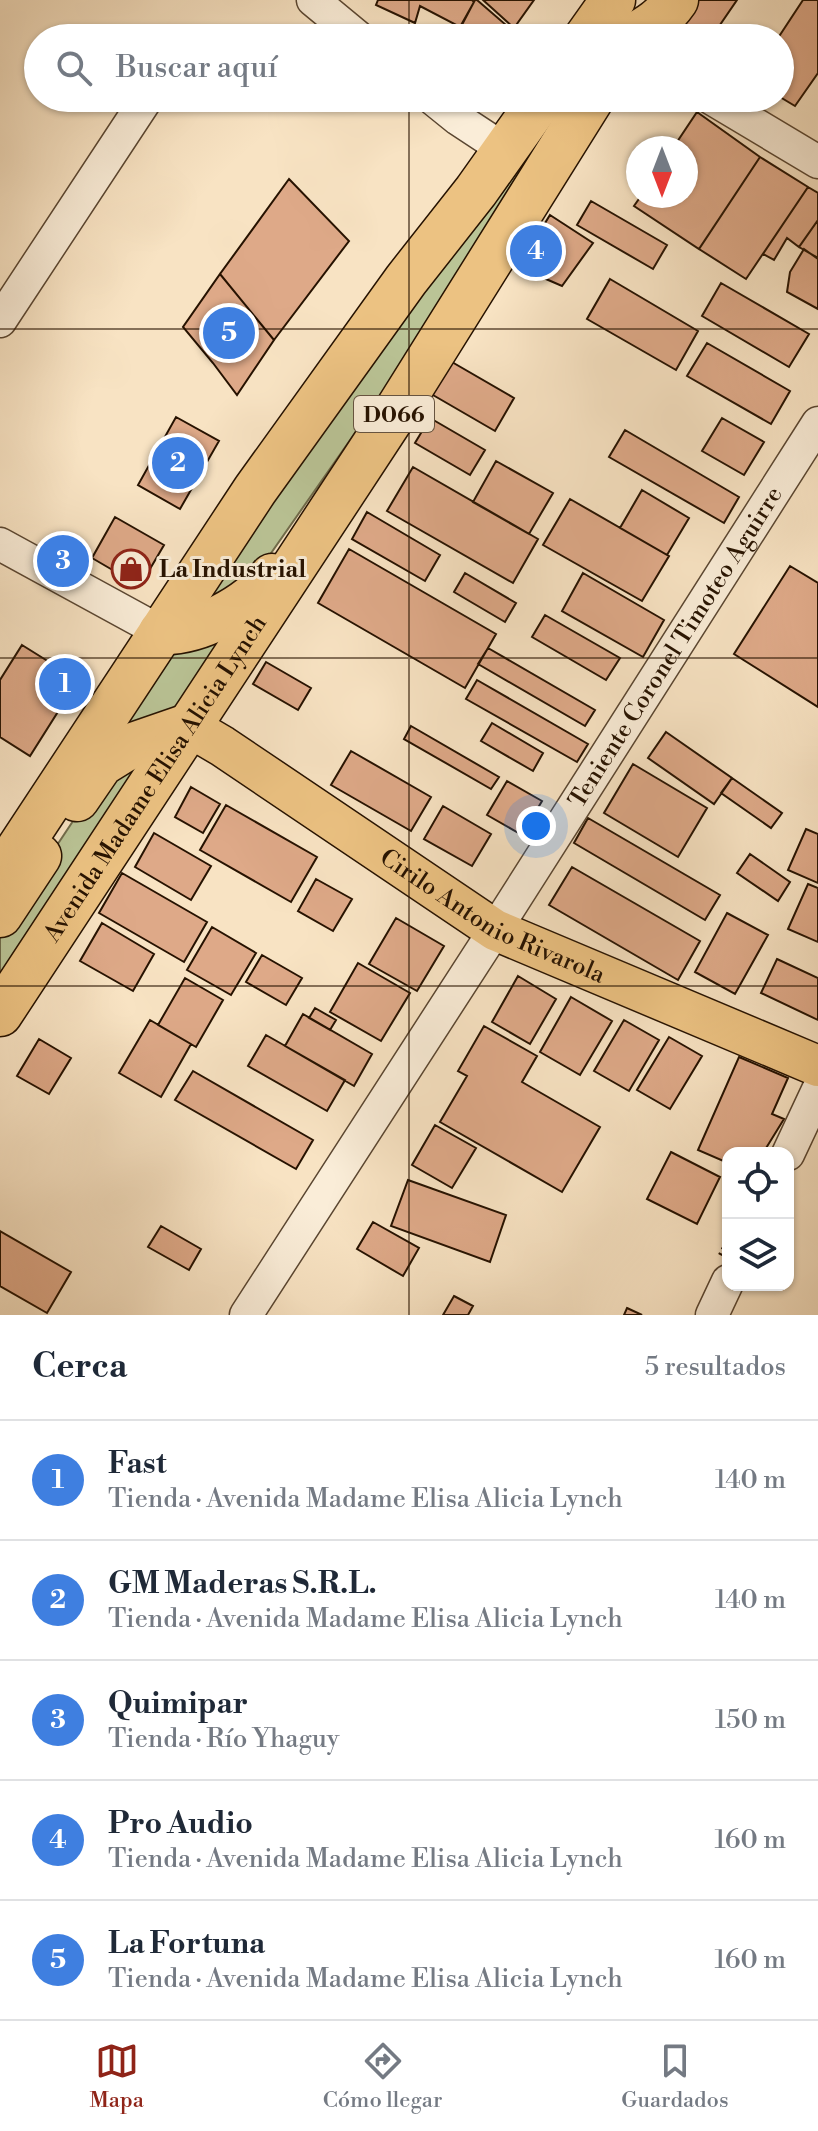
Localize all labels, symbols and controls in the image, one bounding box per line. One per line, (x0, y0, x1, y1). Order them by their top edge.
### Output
search box (24, 24, 794, 112)
icon: search (52, 46, 96, 90)
text: Buscar aquí (116, 49, 278, 87)
north arrow (626, 136, 698, 208)
pin: 4 (510, 221, 562, 281)
pin: 5 (203, 303, 255, 363)
road number: D066 (354, 396, 434, 432)
pin: 2 (152, 433, 204, 493)
street label: Teniente Coronel Timoteo Aguirre (563, 481, 790, 814)
pin: 3 (37, 531, 89, 591)
shop icon: La Industrial (110, 548, 152, 590)
place label: La Industrial (159, 555, 306, 585)
street label: Avenida Madame Elisa Alicia Lynch (37, 610, 274, 949)
pin: 1 (39, 654, 91, 714)
your location (516, 806, 556, 846)
street label: Cirilo Antonio Rivarola (374, 843, 610, 991)
map controls (722, 1147, 794, 1291)
button: locate (722, 1147, 794, 1219)
button: layers (722, 1219, 794, 1291)
text: Cerca (32, 1346, 127, 1388)
text: 5 resultados (645, 1351, 786, 1383)
text: Fast (108, 1445, 167, 1483)
text: 1 (52, 1464, 64, 1496)
text: 140 m (715, 1464, 786, 1496)
text: Tienda · Avenida Madame Elisa Alicia Lynch (108, 1483, 623, 1515)
text: GM Maderas S.R.L. (108, 1565, 377, 1603)
text: 2 (50, 1584, 66, 1616)
text: 140 m (715, 1584, 786, 1616)
text: Tienda · Avenida Madame Elisa Alicia Lynch (108, 1603, 623, 1635)
text: Quimipar (108, 1685, 248, 1723)
text: 3 (50, 1704, 66, 1736)
text: 150 m (715, 1704, 786, 1736)
text: Tienda · Río Yhaguy (108, 1723, 339, 1755)
text: Pro Audio (108, 1805, 253, 1843)
text: 4 (49, 1824, 67, 1856)
text: 160 m (715, 1824, 786, 1856)
text: Tienda · Avenida Madame Elisa Alicia Lynch (108, 1843, 623, 1875)
text: La Fortuna (108, 1925, 265, 1963)
text: 5 (50, 1944, 66, 1976)
text: 160 m (715, 1944, 786, 1976)
text: Tienda · Avenida Madame Elisa Alicia Lynch (108, 1963, 623, 1995)
tab: Mapa (89, 2039, 144, 2114)
tab: Cómo llegar (323, 2039, 442, 2114)
tab: Guardados (621, 2039, 729, 2114)

